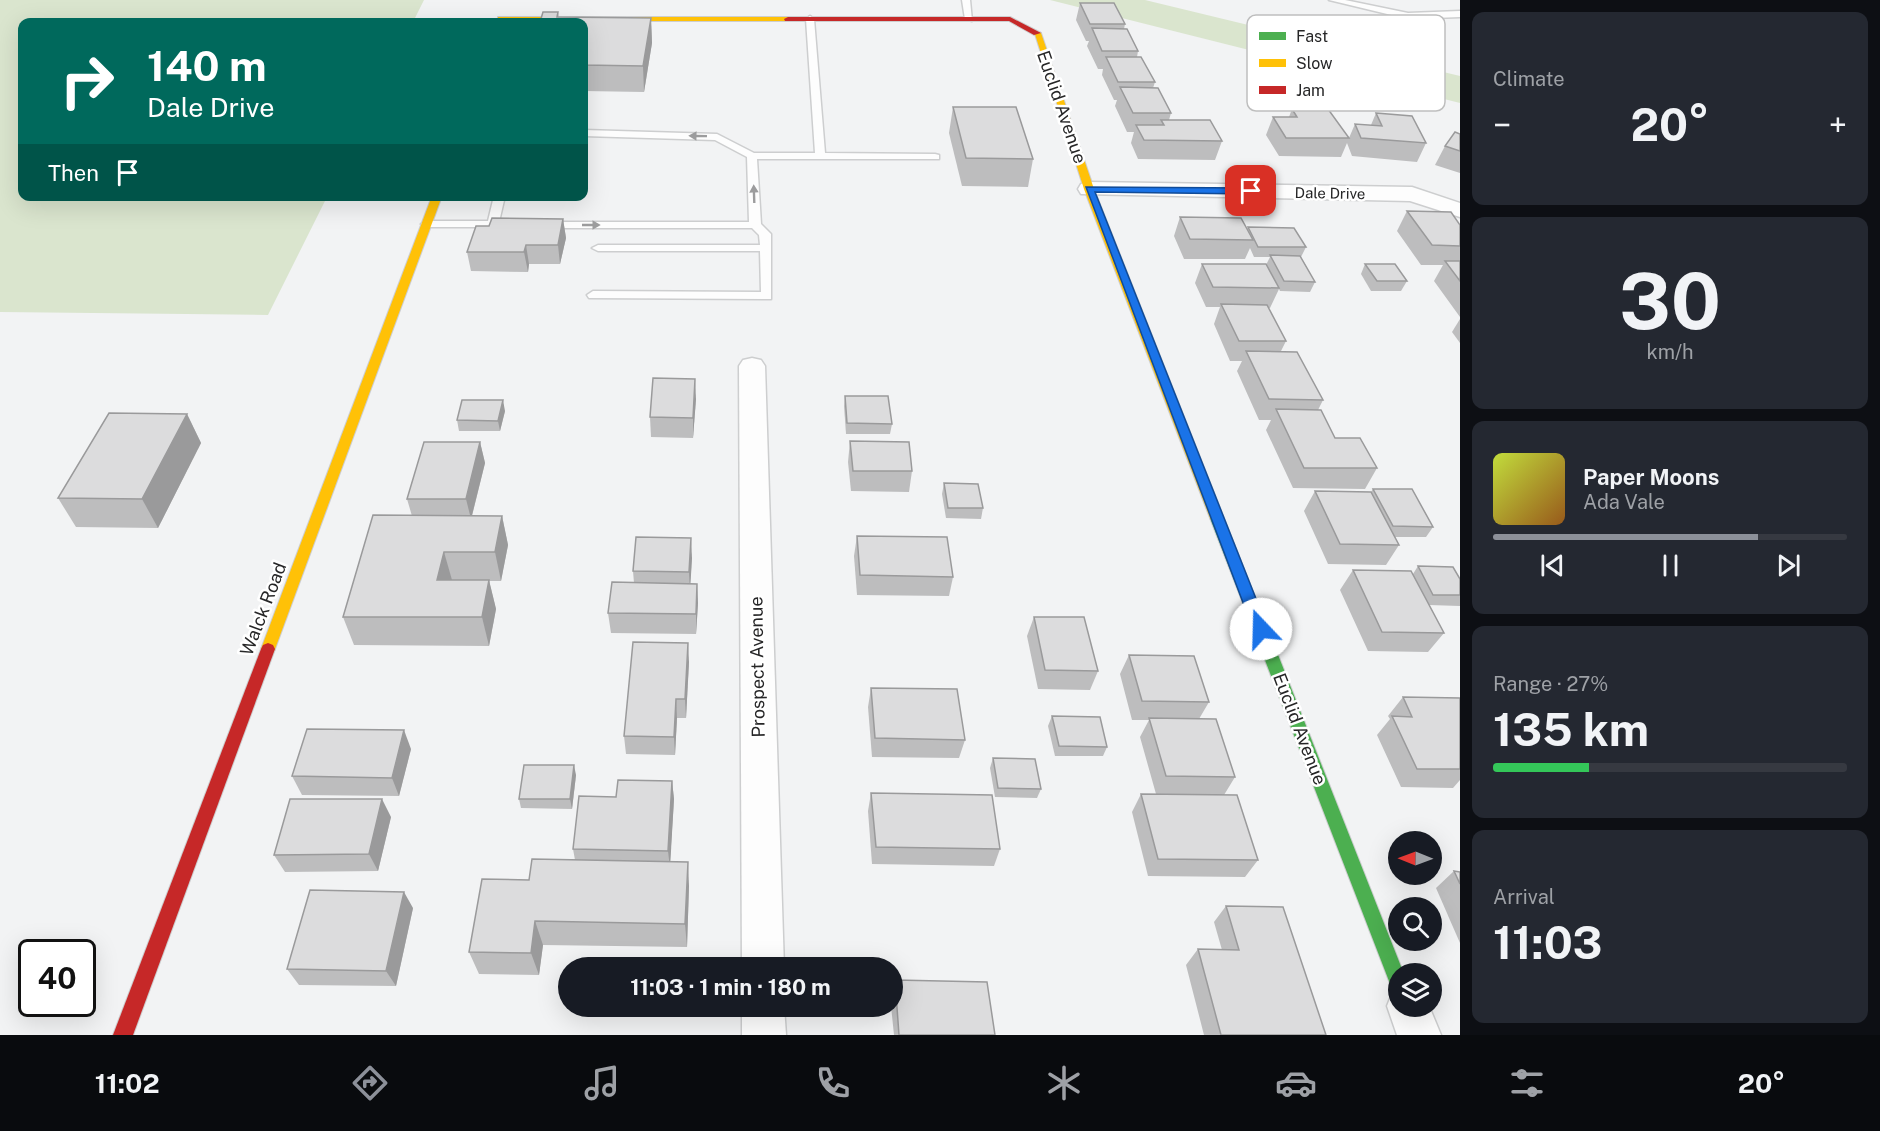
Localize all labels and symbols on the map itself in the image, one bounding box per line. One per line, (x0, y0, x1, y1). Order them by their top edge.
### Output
legend (1247, 15, 1445, 111)
text: Fast (1296, 27, 1328, 46)
street label: Euclid Avenue (1033, 48, 1091, 166)
text: Slow (1296, 54, 1333, 73)
text: Jam (1296, 81, 1325, 100)
one-way arrow (689, 132, 708, 141)
pin (1225, 165, 1276, 216)
street label: Dale Drive (1294, 184, 1366, 202)
one-way arrow (749, 185, 758, 204)
one-way arrow (581, 220, 600, 230)
street label: Walck Road (236, 559, 290, 659)
street label: Prospect Avenue (745, 596, 769, 738)
position arrow (1229, 597, 1293, 661)
street label: Euclid Avenue (1269, 670, 1331, 788)
north arrow (1388, 831, 1442, 885)
speed limit sign: 40 (18, 939, 96, 1017)

